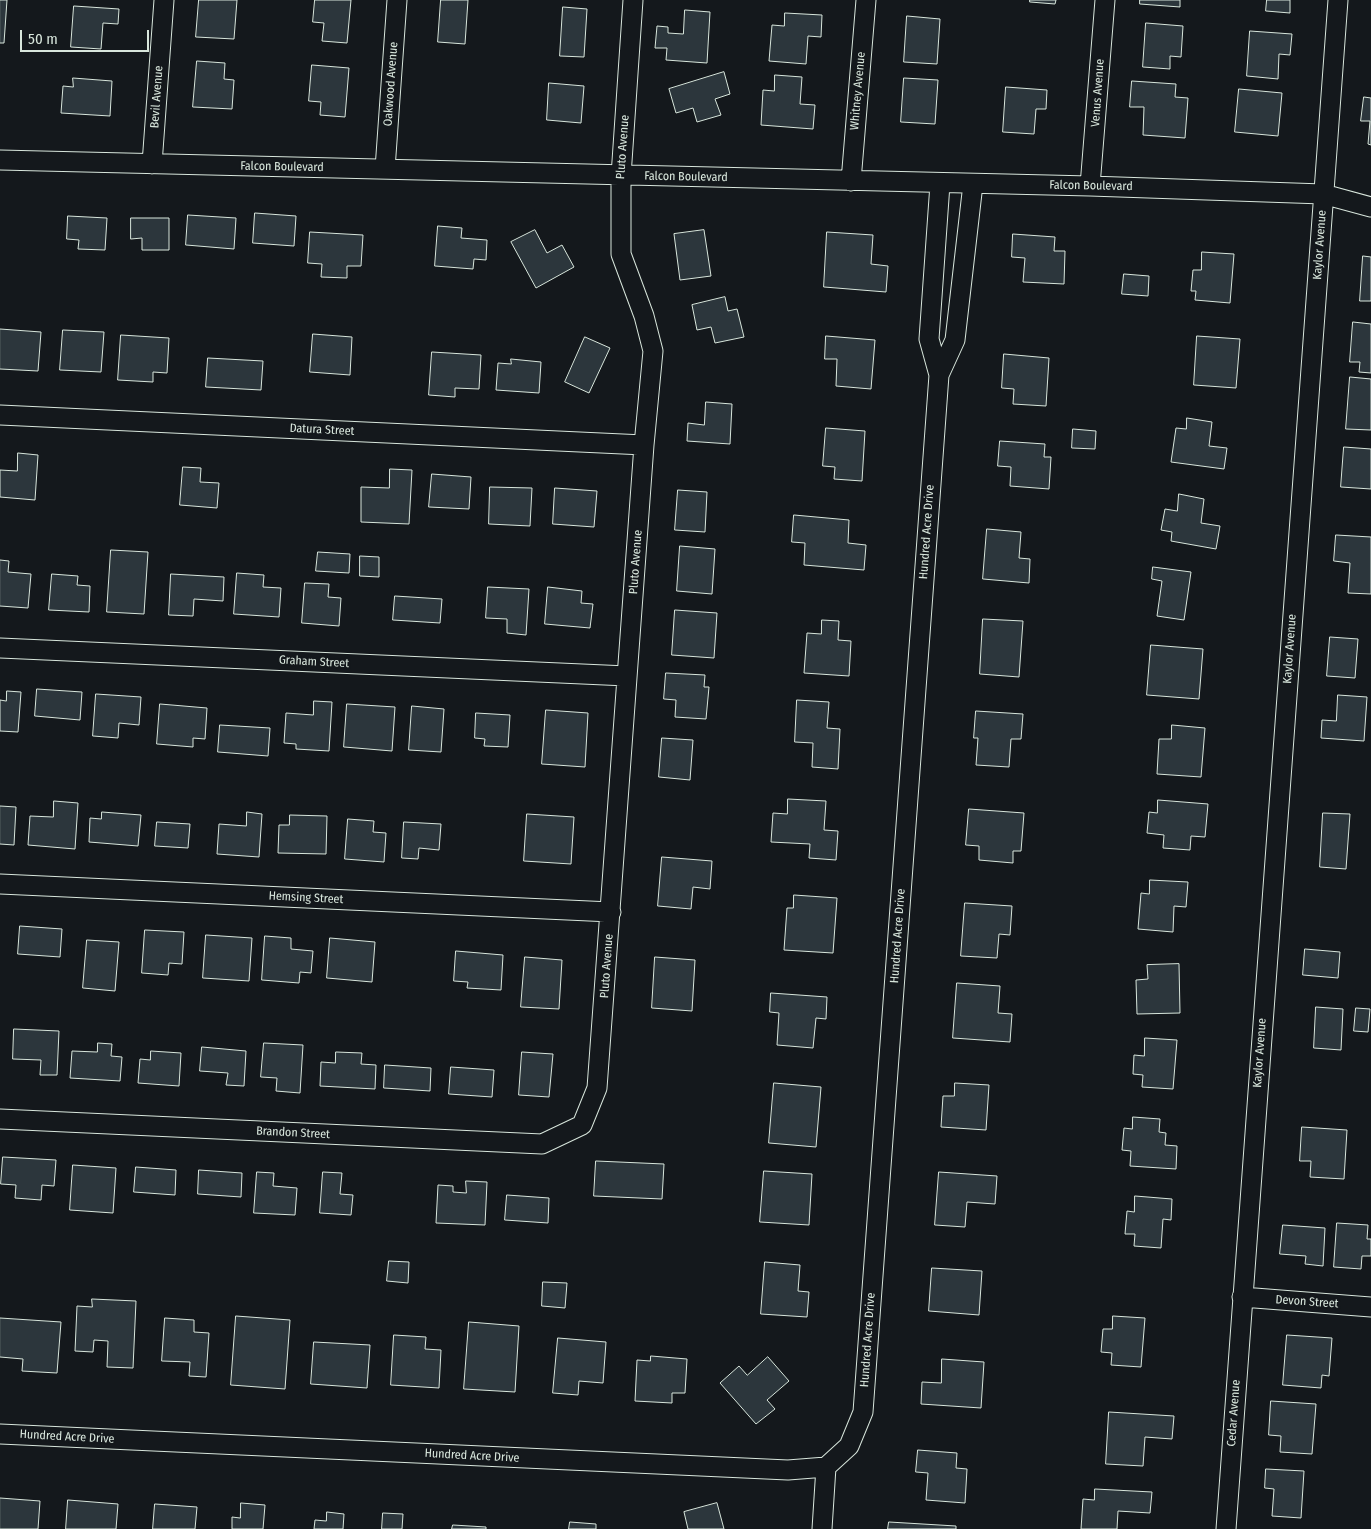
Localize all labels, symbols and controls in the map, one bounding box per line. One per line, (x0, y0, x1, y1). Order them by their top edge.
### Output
scale bar (22, 20, 151, 52)
text: 50 m (28, 30, 58, 48)
street label: Oakwood Avenue (381, 41, 401, 127)
street label: Whitney Avenue (847, 51, 869, 131)
street label: Venus Avenue (1088, 58, 1108, 128)
street label: Bevil Avenue (148, 65, 166, 129)
street label: Pluto Avenue (614, 114, 632, 180)
street label: Falcon Boulevard (240, 159, 324, 175)
street label: Falcon Boulevard (644, 169, 728, 185)
street label: Falcon Boulevard (1049, 178, 1133, 194)
street label: Kaylor Avenue (1310, 210, 1330, 280)
street label: Datura Street (289, 421, 355, 439)
street label: Hundred Acre Drive (917, 484, 937, 580)
street label: Pluto Avenue (627, 529, 645, 595)
street label: Kaylor Avenue (1280, 614, 1300, 684)
street label: Graham Street (279, 653, 349, 671)
street label: Hundred Acre Drive (888, 888, 908, 984)
street label: Hemsing Street (268, 889, 344, 907)
street label: Pluto Avenue (598, 933, 616, 999)
street label: Kaylor Avenue (1250, 1018, 1270, 1088)
street label: Brandon Street (256, 1124, 330, 1142)
street label: Hundred Acre Drive (858, 1292, 878, 1388)
street label: Devon Street (1275, 1293, 1339, 1311)
street label: Cedar Avenue (1224, 1379, 1244, 1447)
street label: Hundred Acre Drive (19, 1427, 115, 1447)
street label: Hundred Acre Drive (424, 1446, 520, 1466)

